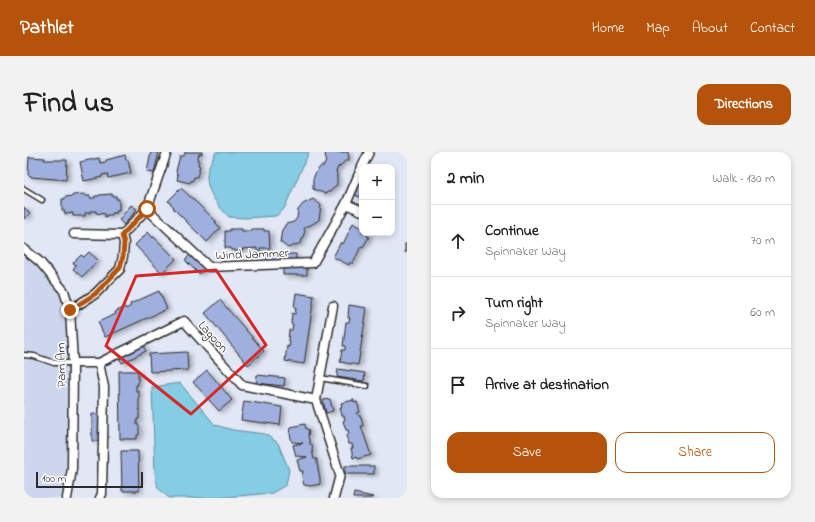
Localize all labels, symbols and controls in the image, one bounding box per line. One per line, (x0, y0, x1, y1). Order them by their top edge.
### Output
text: Pathlet (20, 15, 74, 42)
text: Home (592, 18, 624, 39)
text: Map (646, 18, 670, 39)
text: About (692, 18, 728, 39)
text: Contact (750, 18, 795, 39)
text: Find us (24, 84, 114, 125)
button: Directions (697, 84, 791, 125)
map controls (359, 164, 395, 236)
button: + (359, 164, 395, 200)
text: 2 min (447, 166, 484, 191)
text: Walk · 130 m (712, 169, 775, 188)
route start (138, 200, 156, 218)
button: − (359, 200, 395, 236)
text: Continue (485, 220, 539, 242)
icon: ahead (447, 230, 469, 252)
text: 70 m (751, 231, 775, 250)
text: Spinnaker Way (485, 242, 566, 261)
street label: Wind Jammer (215, 244, 290, 265)
text: Turn right (485, 292, 543, 314)
route end (61, 301, 79, 319)
icon: right (447, 302, 469, 324)
text: 60 m (750, 303, 775, 322)
text: Spinnaker Way (485, 314, 566, 333)
street label: Lagoon (192, 317, 233, 358)
street label: Pam Am (52, 342, 71, 388)
icon: arrive (447, 374, 469, 396)
text: Arrive at destination (485, 374, 609, 396)
button: Save (447, 432, 607, 473)
button: Share (615, 432, 775, 473)
scale bar (36, 470, 143, 489)
text: 100 m (42, 471, 66, 487)

